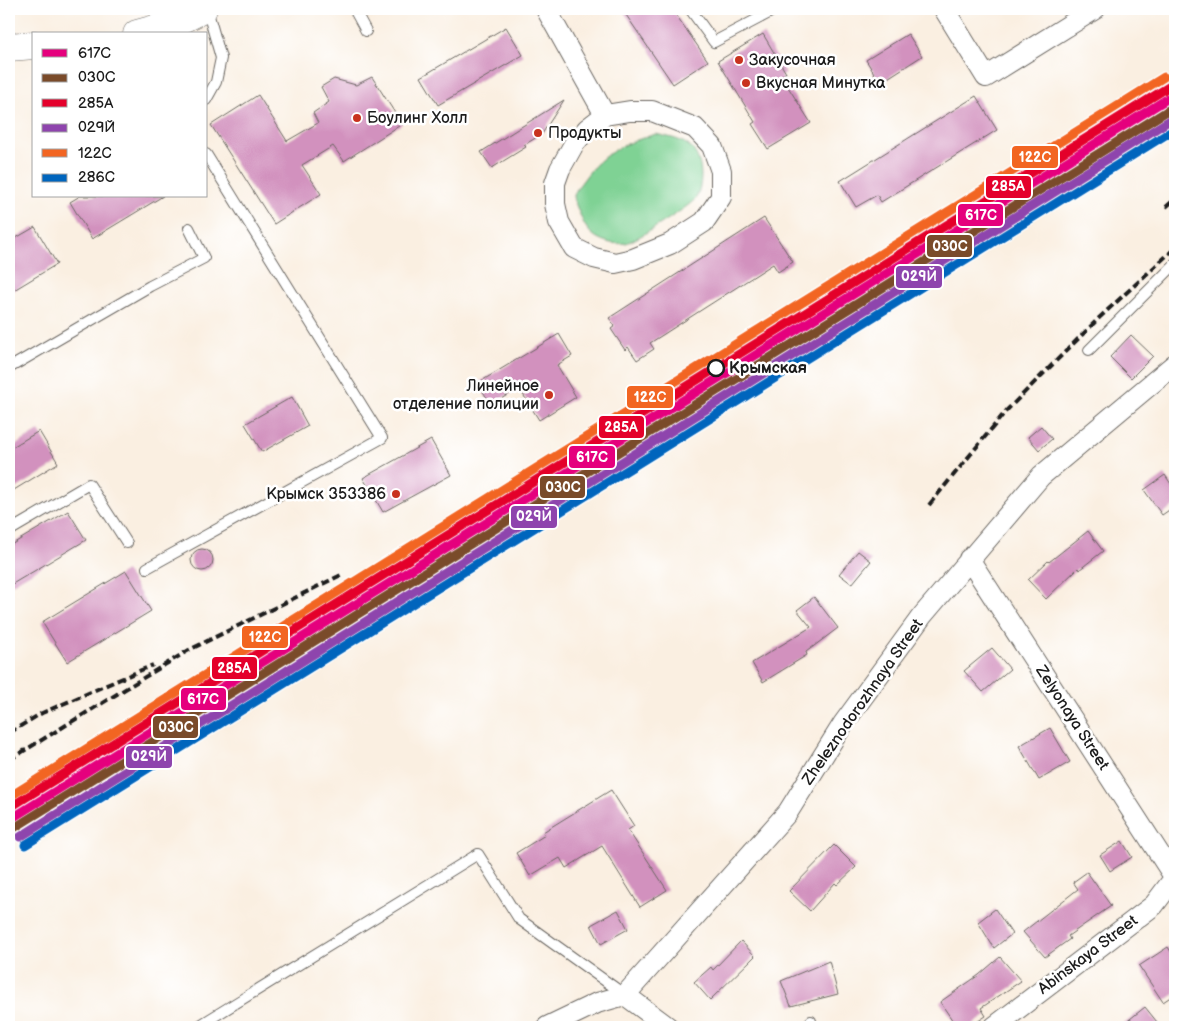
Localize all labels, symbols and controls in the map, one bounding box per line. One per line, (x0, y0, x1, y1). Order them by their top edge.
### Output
legend (32, 32, 208, 198)
text: 617C (78, 44, 111, 63)
place label: Закусочная (749, 51, 836, 70)
marker: Закусочная (733, 54, 745, 66)
text: 030C (78, 68, 116, 87)
place label: Вкусная Минутка (756, 74, 886, 93)
marker: Вкусная Минутка (740, 77, 752, 89)
text: 285А (78, 94, 114, 113)
place label: Боулинг Холл (367, 109, 468, 128)
marker: Боулинг Холл (351, 112, 363, 124)
text: 029Й (78, 118, 115, 137)
place label: Продукты (548, 124, 621, 143)
marker: Продукты (532, 127, 544, 139)
text: 122С (78, 144, 112, 163)
line badge: 122С (1011, 145, 1059, 169)
text: 122С (1019, 149, 1051, 166)
text: 286С (78, 168, 115, 187)
line badge: 285А (985, 175, 1032, 199)
text: 285А (991, 178, 1025, 195)
line badge: 617C (957, 203, 1004, 227)
text: 617C (965, 207, 997, 224)
line badge: 030C (926, 234, 973, 258)
text: 030C (932, 238, 968, 255)
line badge: 029Й (895, 265, 943, 289)
text: 029Й (901, 266, 937, 285)
marker: Крымская (707, 359, 725, 377)
place label: Крымская (729, 359, 807, 378)
place label: Линейное отделение полиции (393, 377, 539, 414)
line badge: 122С (626, 385, 674, 409)
marker: Линейное отделение полиции (543, 389, 555, 401)
text: 122С (634, 389, 666, 406)
line badge: 285А (598, 415, 645, 439)
text: 285А (604, 419, 638, 436)
line badge: 617C (568, 445, 616, 469)
text: 617C (576, 449, 608, 466)
line badge: 030C (539, 475, 586, 499)
text: 030C (545, 479, 581, 496)
place label: Крымск 353386 (266, 485, 386, 504)
marker: Крымск 353386 (390, 488, 402, 500)
line badge: 029Й (510, 505, 558, 529)
text: 029Й (516, 506, 552, 525)
street label: Zheleznodorozhnaya Street (798, 615, 928, 789)
line badge: 122С (241, 625, 289, 649)
text: 122С (249, 629, 281, 646)
line badge: 285А (211, 656, 258, 680)
text: 285А (217, 660, 251, 677)
street label: Zelyonaya Street (1031, 661, 1113, 774)
line badge: 617C (180, 687, 227, 711)
text: 617C (187, 691, 219, 708)
line badge: 030C (152, 715, 199, 739)
text: 030C (158, 719, 194, 736)
line badge: 029Й (125, 745, 173, 769)
text: 029Й (131, 746, 167, 765)
street label: Abinskaya Street (1034, 911, 1142, 999)

